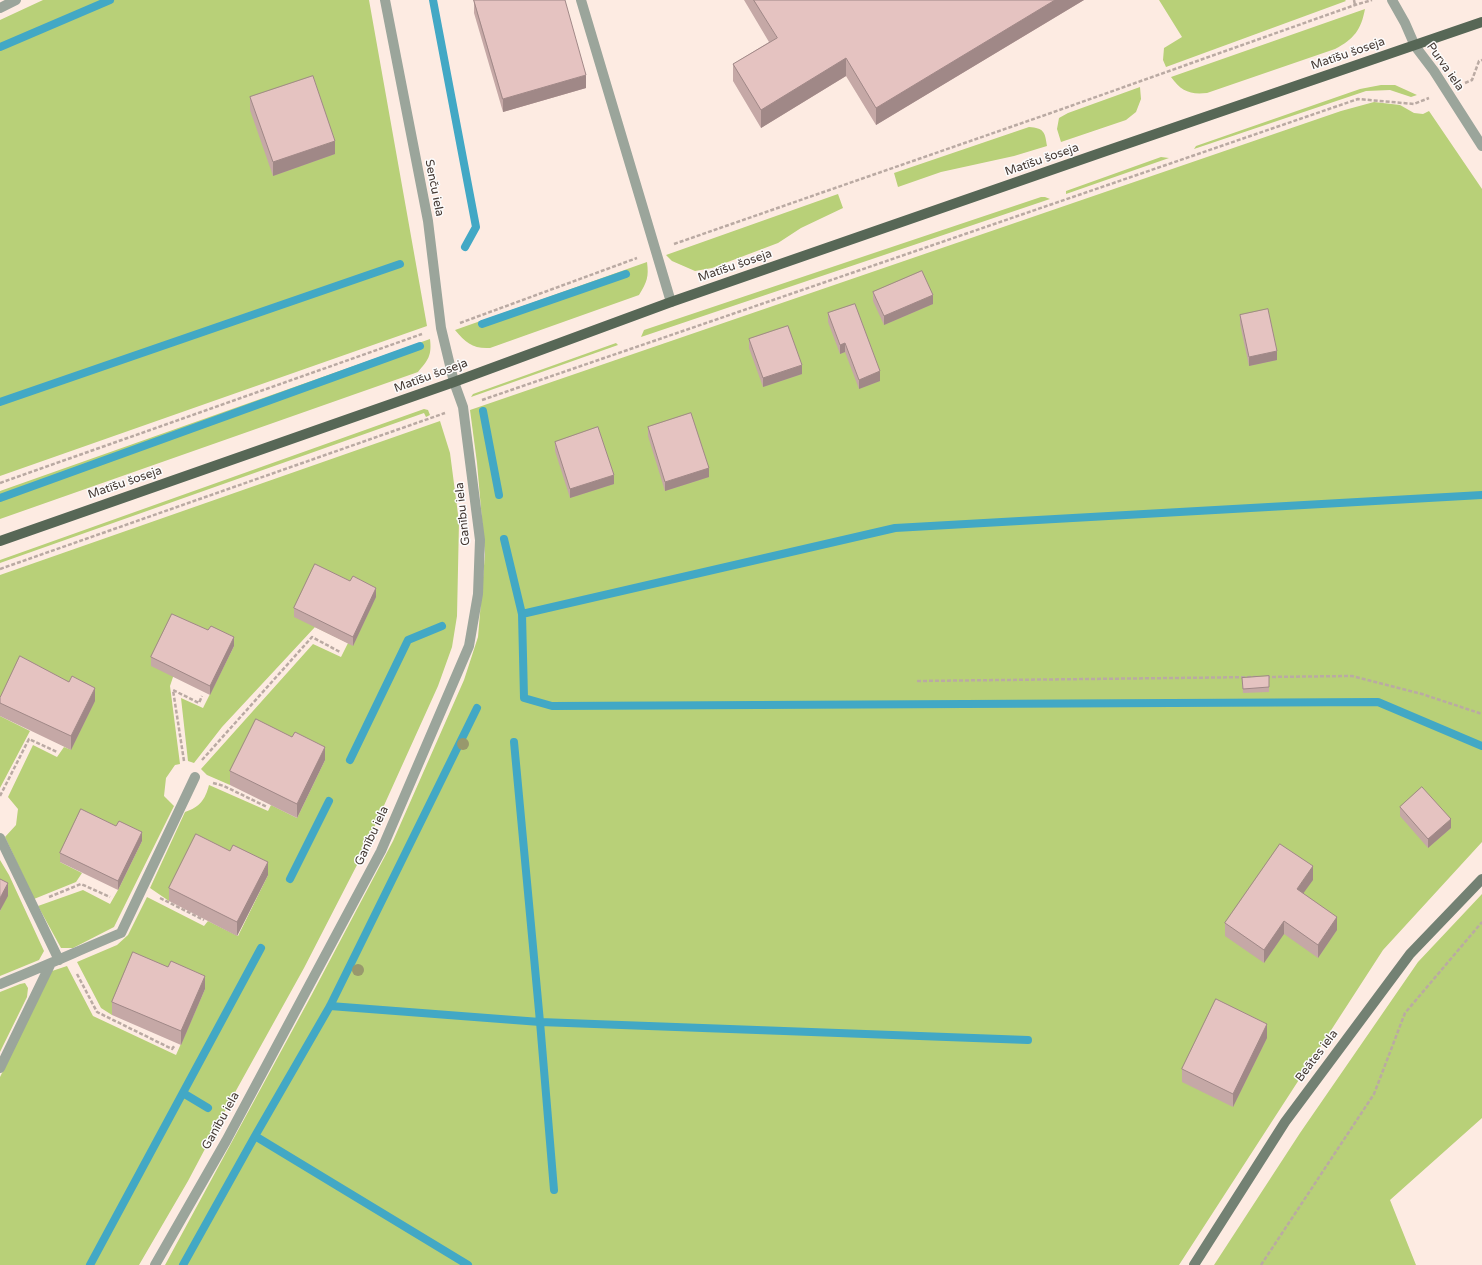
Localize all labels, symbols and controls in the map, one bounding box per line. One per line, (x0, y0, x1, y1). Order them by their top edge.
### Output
street label: Matīšu šoseja (1309, 35, 1387, 73)
street label: Purva iela (1423, 40, 1467, 94)
street label: Matīšu šoseja (1003, 141, 1081, 179)
street label: Senču iela (421, 158, 447, 218)
street label: Matīšu šoseja (696, 247, 774, 285)
street label: Matīšu šoseja (392, 356, 470, 396)
street label: Matīšu šoseja (86, 464, 164, 502)
street label: Ganību iela (453, 482, 473, 546)
street label: Ganību iela (352, 804, 392, 868)
street label: Beātes iela (1293, 1027, 1341, 1085)
street label: Ganību iela (199, 1090, 243, 1152)

